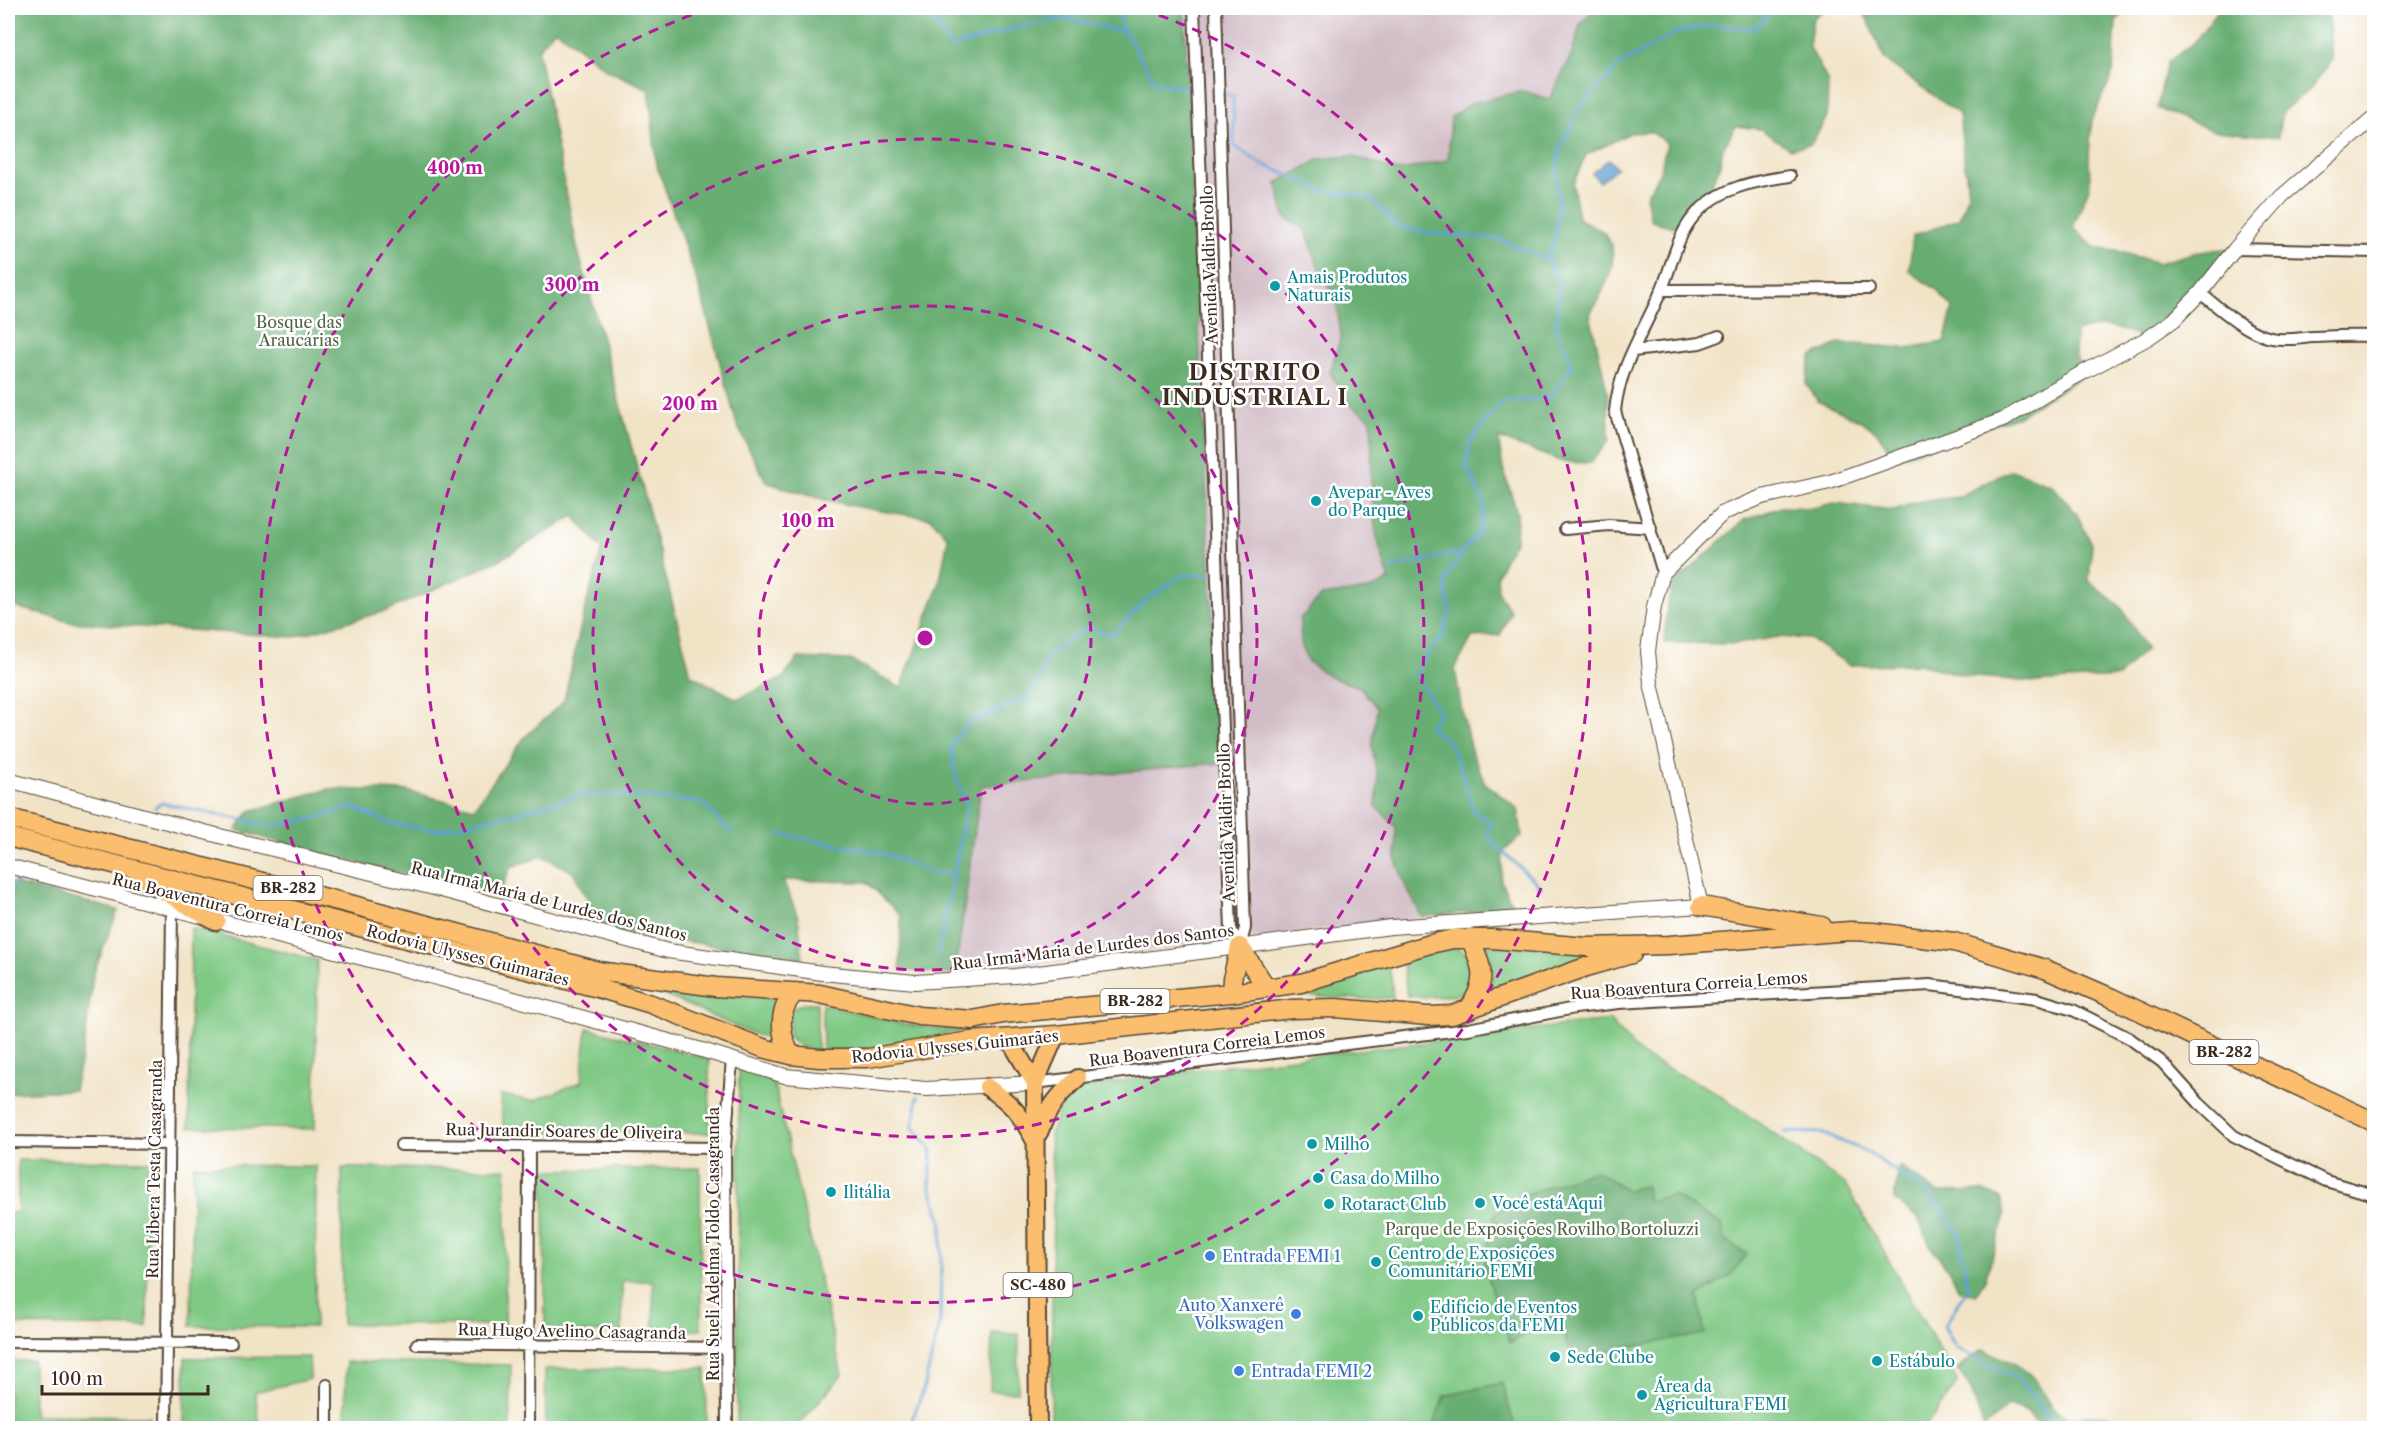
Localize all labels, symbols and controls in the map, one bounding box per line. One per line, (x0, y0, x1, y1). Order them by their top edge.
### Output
text: 400 m (427, 157, 483, 179)
street label: Avenida Valdir Brollo (1196, 185, 1222, 346)
place label: Amais Produtos Naturais (1286, 267, 1407, 305)
text: 300 m (544, 274, 600, 296)
marker: Amais Produtos Naturais (1268, 279, 1282, 293)
park label: Bosque das Araucárias (256, 312, 342, 350)
district label: DISTRITO INDUSTRIAL I (1162, 359, 1348, 411)
text: 200 m (662, 393, 718, 415)
place label: Avepar - Aves do Parque (1327, 482, 1431, 520)
marker: Avepar - Aves do Parque (1309, 494, 1323, 508)
text: 100 m (781, 510, 835, 532)
centre of rings (915, 628, 935, 648)
street label: Avenida Valdir Brollo (1213, 743, 1239, 904)
street label: Rua Irmã Maria de Lurdes dos Santos (409, 857, 689, 945)
street label: Rua Boaventura Correia Lemos (110, 869, 346, 945)
road number: BR-282 (254, 876, 322, 900)
street label: Rodovia Ulysses Guimarães (365, 920, 571, 990)
street label: Rua Irmã Maria de Lurdes dos Santos (951, 920, 1235, 974)
street label: Rua Boaventura Correia Lemos (1570, 967, 1808, 1003)
road number: BR-282 (1100, 989, 1170, 1013)
street label: Rua Boaventura Correia Lemos (1088, 1022, 1326, 1070)
street label: Rodovia Ulysses Guimarães (850, 1025, 1060, 1067)
road number: BR-282 (2190, 1040, 2258, 1064)
street label: Rua Libera Testa Casagranda (142, 1059, 166, 1279)
street label: Rua Sueli Adelma Toldo Casagranda (703, 1106, 723, 1381)
street label: Rua Jurandir Soares de Oliveira (445, 1119, 683, 1143)
place label: Milho (1324, 1134, 1370, 1154)
marker: Milho (1305, 1137, 1319, 1151)
place label: Casa do Milho (1330, 1168, 1440, 1188)
marker: Casa do Milho (1311, 1171, 1325, 1185)
place label: Ilitália (843, 1182, 891, 1202)
marker: Ilitália (824, 1185, 838, 1199)
place label: Você está Aqui (1491, 1193, 1603, 1213)
place label: Rotaract Club (1341, 1194, 1447, 1214)
marker: Você está Aqui (1473, 1196, 1487, 1210)
marker: Rotaract Club (1322, 1197, 1336, 1211)
park label: Parque de Exposições Rovilho Bortoluzzi (1385, 1219, 1699, 1239)
place label: Centro de Exposições Comunitário FEMI (1388, 1243, 1555, 1281)
place label: Entrada FEMI 1 (1222, 1246, 1341, 1266)
marker: Entrada FEMI 1 (1203, 1249, 1217, 1263)
marker: Centro de Exposições Comunitário FEMI (1369, 1255, 1383, 1269)
road number: SC-480 (1004, 1273, 1072, 1297)
place label: Auto Xanxerê Volkswagen (1178, 1295, 1284, 1333)
place label: Edifício de Eventos Públicos da FEMI (1430, 1297, 1577, 1335)
marker: Auto Xanxerê Volkswagen (1289, 1307, 1303, 1321)
marker: Edifício de Eventos Públicos da FEMI (1411, 1309, 1425, 1323)
street label: Rua Hugo Avelino Casagranda (457, 1319, 687, 1343)
place label: Sede Clube (1567, 1347, 1654, 1367)
marker: Sede Clube (1548, 1350, 1562, 1364)
place label: Estábulo (1889, 1351, 1955, 1371)
marker: Estábulo (1870, 1354, 1884, 1368)
scale bar (42, 1358, 208, 1396)
place label: Entrada FEMI 2 (1251, 1361, 1372, 1381)
marker: Entrada FEMI 2 (1232, 1364, 1246, 1378)
text: 100 m (51, 1368, 103, 1390)
place label: Área da Agricultura FEMI (1653, 1376, 1787, 1414)
marker: Área da Agricultura FEMI (1635, 1388, 1649, 1402)

